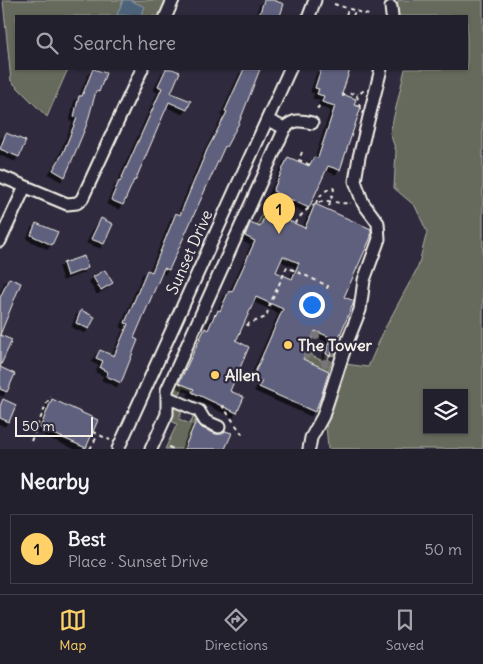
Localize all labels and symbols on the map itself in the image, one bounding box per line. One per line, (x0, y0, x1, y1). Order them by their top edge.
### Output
pin: 1 (263, 193, 295, 234)
street label: Sunset Drive (161, 207, 217, 297)
your location (299, 292, 325, 318)
place label: The Tower (298, 335, 373, 355)
marker: The Tower (282, 339, 294, 351)
place label: Allen (225, 365, 260, 385)
marker: Allen (209, 369, 221, 381)
scale bar (15, 414, 92, 437)

